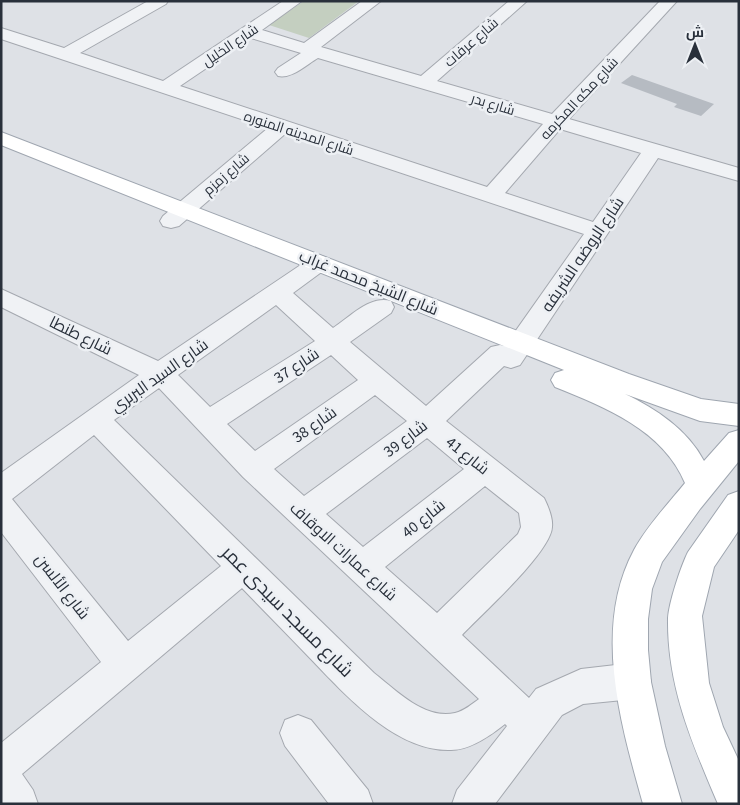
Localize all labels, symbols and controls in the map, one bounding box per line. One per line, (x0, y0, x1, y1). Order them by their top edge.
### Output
street label: شارع عرفات (440, 14, 503, 72)
street label: شارع الخليل (198, 20, 263, 72)
north arrow (670, 20, 720, 70)
text: ش (686, 23, 704, 43)
street label: شارع مكه المكرمه (536, 53, 623, 144)
street label: شارع بدر (467, 89, 517, 121)
street label: شارع المدينه المنوره (241, 107, 356, 161)
street label: شارع زمزم (199, 149, 254, 201)
street label: شارع الروضه الشريفه (536, 193, 629, 316)
street label: شارع الشيخ محمد غراب (296, 245, 442, 321)
street label: شارع طنطا (45, 311, 116, 361)
street label: شارع السيد البربري (106, 334, 214, 419)
street label: شارع 37 (270, 343, 324, 389)
street label: شارع 38 (288, 401, 341, 448)
street label: شارع 39 (379, 415, 432, 463)
street label: شارع 41 (441, 431, 494, 480)
street label: شارع 40 (397, 494, 450, 543)
street label: شارع عمارات الاوقاف (285, 497, 402, 606)
street label: شارع مسجد سيدى عمر (214, 539, 359, 684)
street label: شارع الألسن (30, 549, 95, 624)

